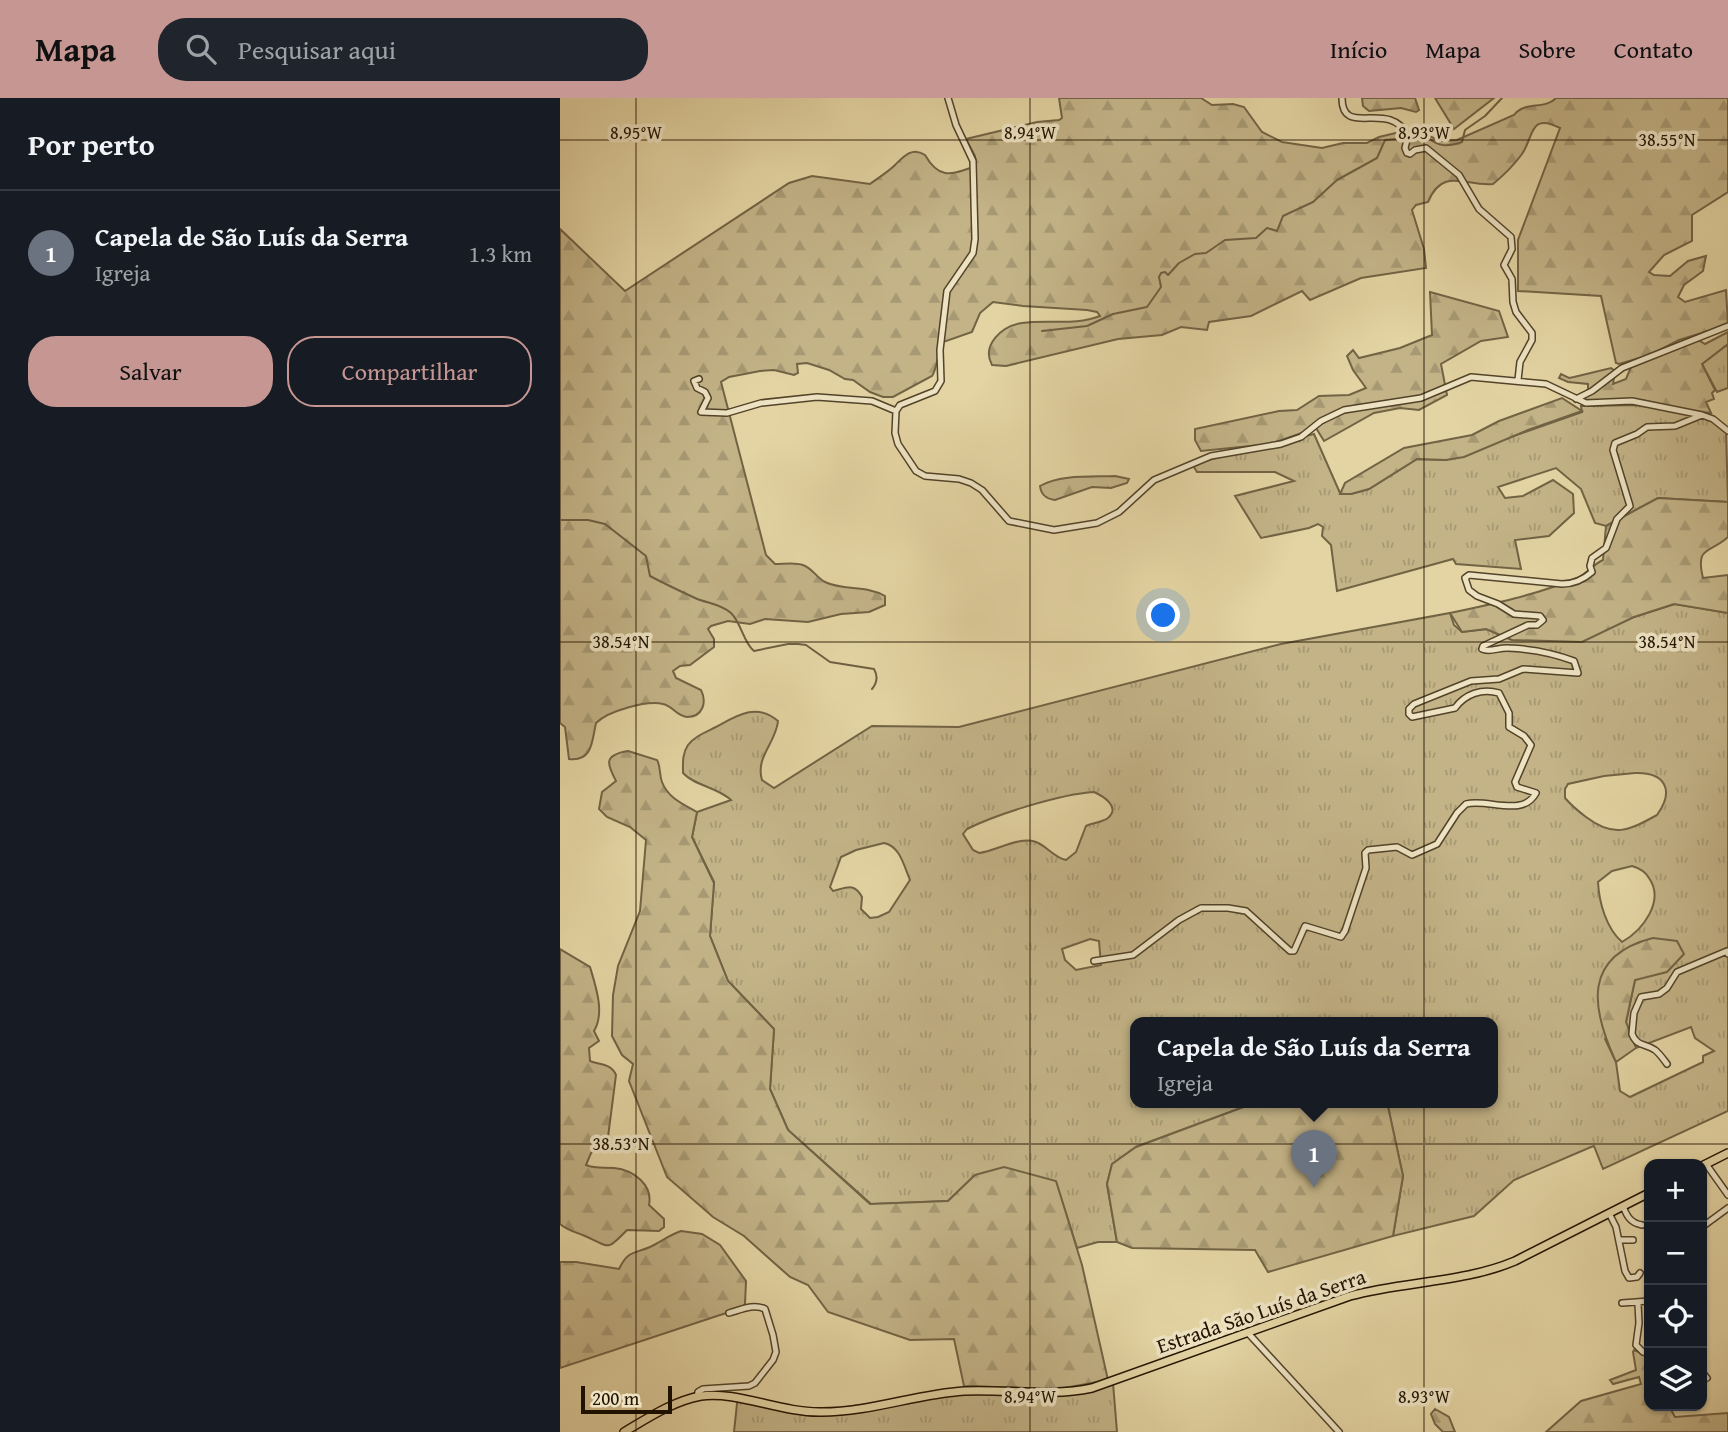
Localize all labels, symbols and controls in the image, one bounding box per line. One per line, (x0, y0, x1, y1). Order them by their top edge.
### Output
search box (158, 18, 648, 81)
text: Mapa (35, 25, 116, 73)
icon: search (182, 30, 220, 68)
text: Pesquisar aqui (238, 30, 396, 69)
text: Início (1330, 32, 1387, 67)
text: Mapa (1425, 32, 1481, 67)
text: Sobre (1519, 32, 1576, 67)
text: Contato (1614, 32, 1693, 67)
text: 8.95°W (610, 119, 663, 146)
text: 8.94°W (1004, 119, 1057, 146)
text: 8.93°W (1398, 119, 1451, 146)
text: Por perto (28, 122, 155, 166)
text: 38.55°N (1638, 126, 1696, 153)
text: Capela de São Luís da Serra (95, 217, 408, 256)
text: 1 (45, 237, 57, 270)
text: 1.3 km (469, 237, 532, 270)
text: Igreja (95, 256, 151, 289)
button: Salvar (28, 336, 273, 407)
button: Compartilhar (287, 336, 532, 407)
your location (1146, 598, 1180, 632)
text: 38.54°N (592, 628, 650, 655)
text: 38.54°N (1638, 628, 1696, 655)
popup (1130, 1017, 1498, 1108)
text: Capela de São Luís da Serra (1157, 1027, 1471, 1066)
text: Igreja (1157, 1066, 1213, 1099)
text: 38.53°N (592, 1130, 650, 1157)
pin: 1 (1291, 1130, 1337, 1188)
map controls (1644, 1159, 1707, 1411)
button: + (1644, 1159, 1707, 1222)
button: − (1644, 1222, 1707, 1285)
street label: Estrada São Luís da Serra (1152, 1261, 1370, 1361)
button: locate (1644, 1285, 1707, 1348)
button: layers (1644, 1348, 1707, 1411)
scale bar (581, 1383, 672, 1415)
text: 8.94°W (1004, 1383, 1057, 1410)
text: 8.93°W (1398, 1383, 1451, 1410)
text: 200 m (592, 1384, 639, 1412)

